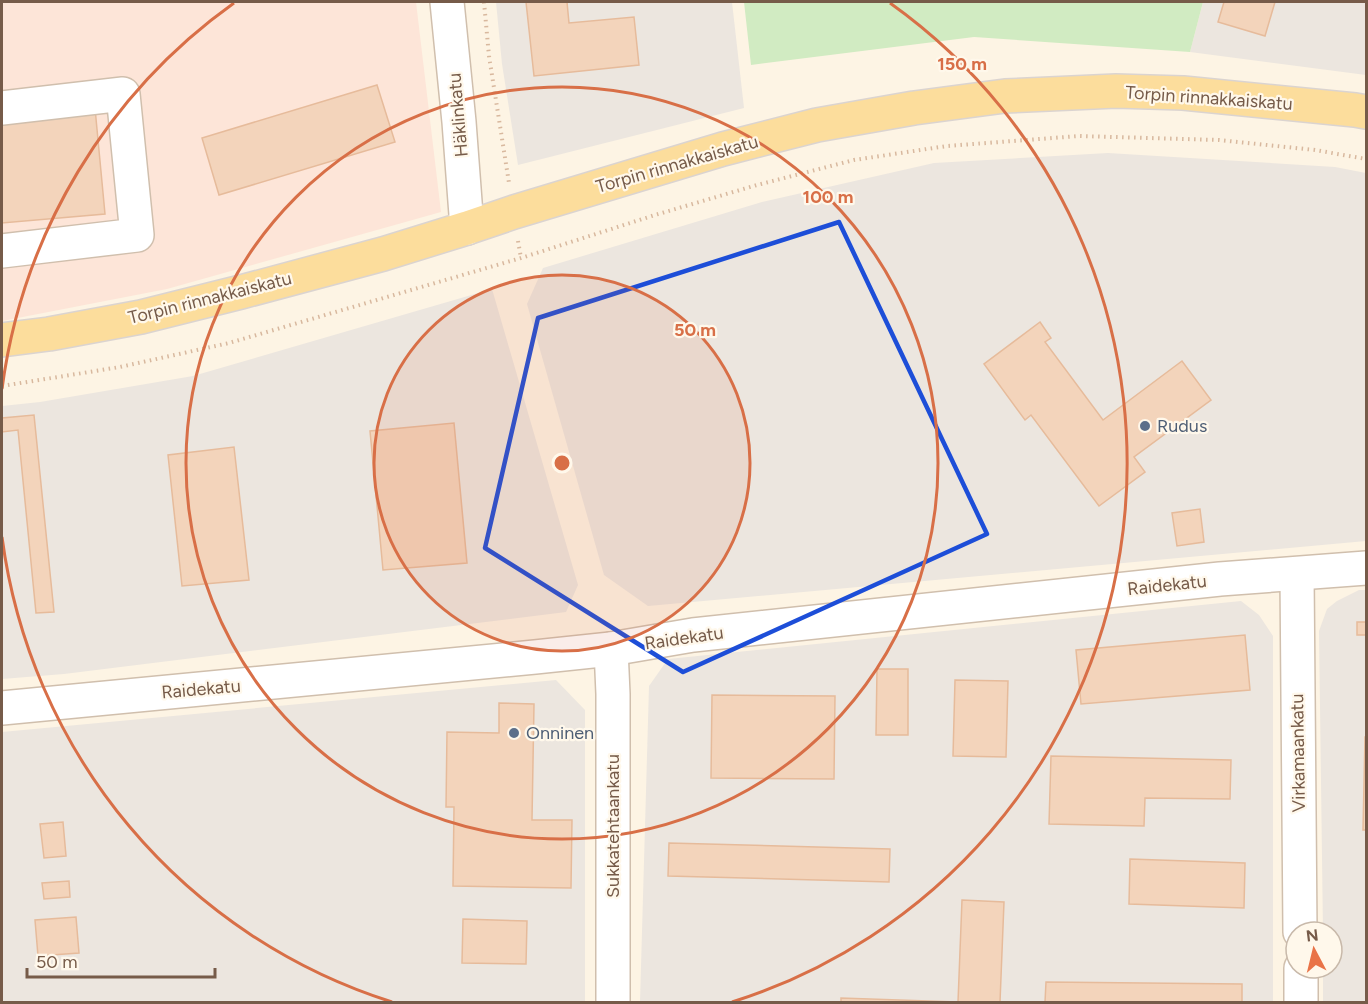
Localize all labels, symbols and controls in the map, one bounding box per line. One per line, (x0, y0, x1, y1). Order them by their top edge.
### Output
text: 150 m (937, 53, 987, 75)
street label: Häklinkatu (443, 72, 473, 158)
street label: Torpin rinnakkaiskatu (1125, 81, 1293, 115)
street label: Torpin rinnakkaiskatu (593, 130, 761, 198)
text: 100 m (803, 186, 853, 208)
street label: Torpin rinnakkaiskatu (126, 267, 294, 329)
text: 50 m (674, 319, 716, 341)
place label: Rudus (1157, 415, 1207, 437)
marker: Rudus (1138, 419, 1152, 433)
centre of rings (552, 453, 572, 473)
street label: Raidekatu (1126, 570, 1208, 600)
street label: Raidekatu (643, 622, 725, 654)
street label: Raidekatu (160, 675, 242, 703)
street label: Virkamaankatu (1286, 693, 1310, 813)
place label: Onninen (526, 722, 594, 744)
marker: Onninen (507, 726, 521, 740)
street label: Sukkatehtaankatu (602, 754, 624, 898)
north arrow (1284, 920, 1344, 980)
text: N (1305, 925, 1320, 946)
scale bar (27, 941, 214, 979)
text: 50 m (36, 951, 78, 973)

